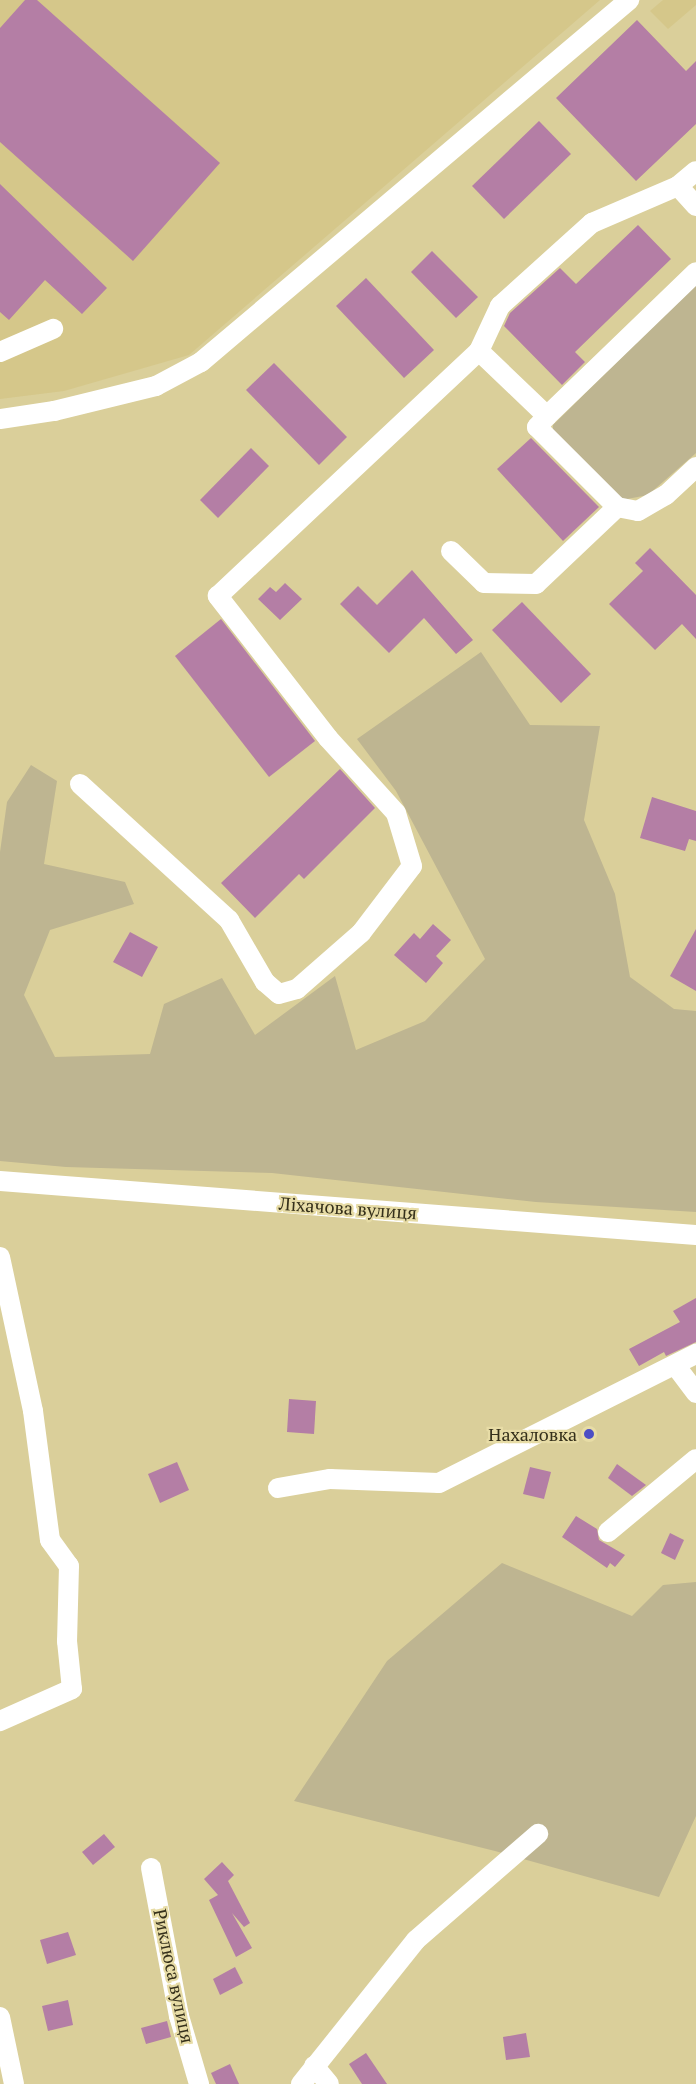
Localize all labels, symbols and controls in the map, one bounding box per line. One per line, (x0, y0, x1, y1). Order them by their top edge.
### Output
street label: Ліхачова вулиця (278, 1192, 418, 1224)
place label: Нахаловка (488, 1423, 577, 1445)
marker: Нахаловка (582, 1427, 596, 1441)
street label: Риклюса вулиця (149, 1907, 199, 2045)

